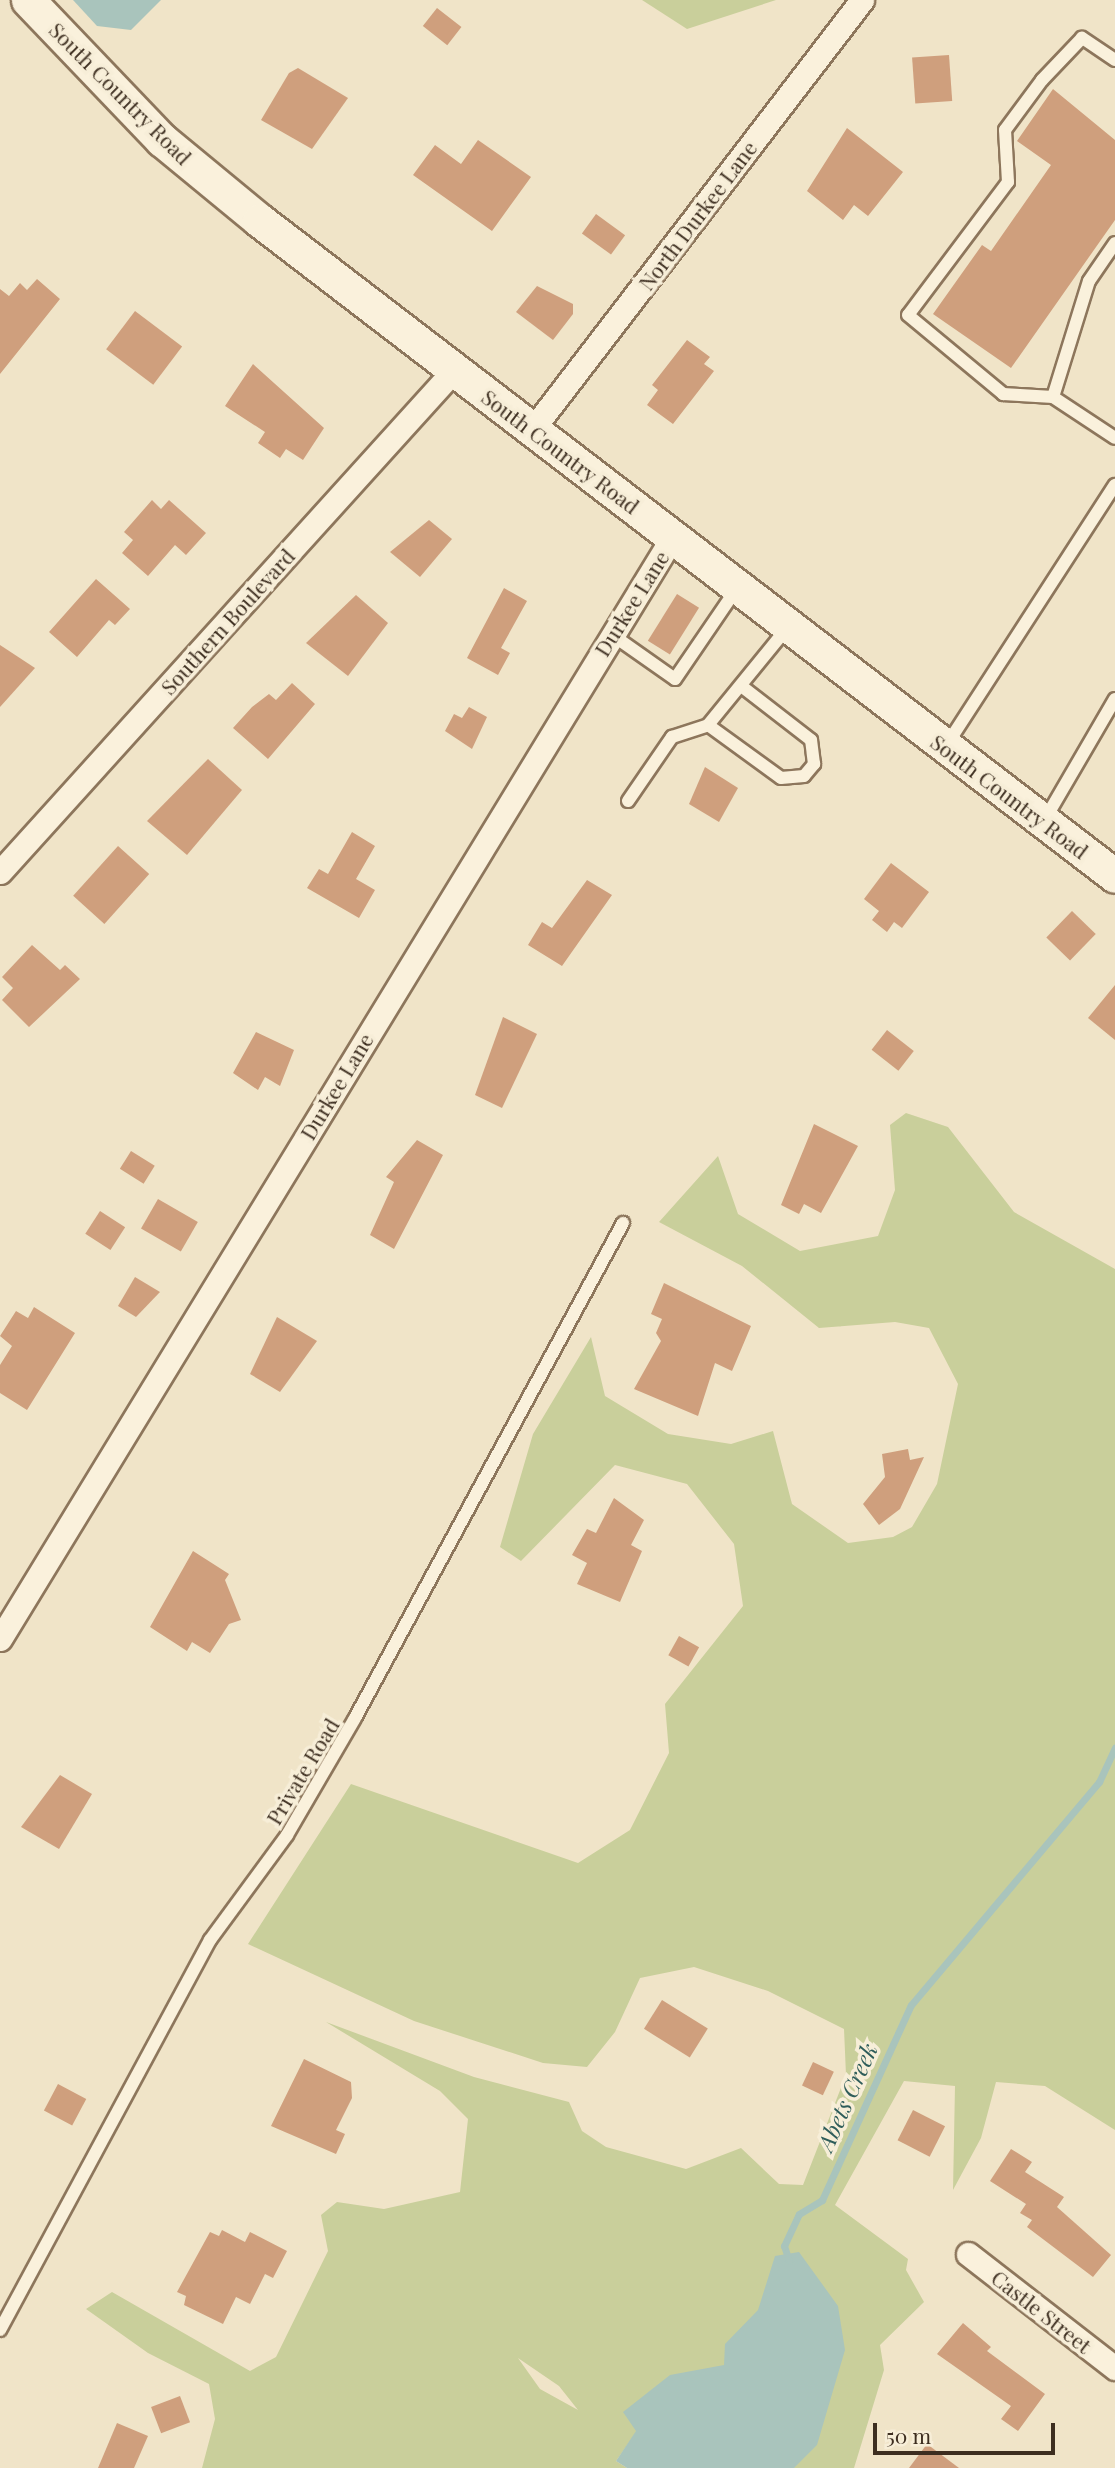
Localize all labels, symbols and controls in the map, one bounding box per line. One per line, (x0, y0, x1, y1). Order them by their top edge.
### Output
street label: South Country Road (45, 17, 197, 169)
street label: North Durkee Lane (633, 136, 761, 294)
street label: South Country Road (477, 383, 645, 519)
street label: Southern Boulevard (155, 543, 299, 699)
street label: Durkee Lane (589, 546, 673, 660)
street label: South Country Road (926, 728, 1094, 864)
street label: Durkee Lane (294, 1028, 378, 1144)
street label: Private Road (260, 1713, 344, 1829)
water label: Abets Creek (811, 2039, 883, 2155)
street label: Castle Street (987, 2264, 1097, 2358)
scale bar (877, 2408, 1059, 2452)
text: 50 m (886, 2421, 931, 2449)

